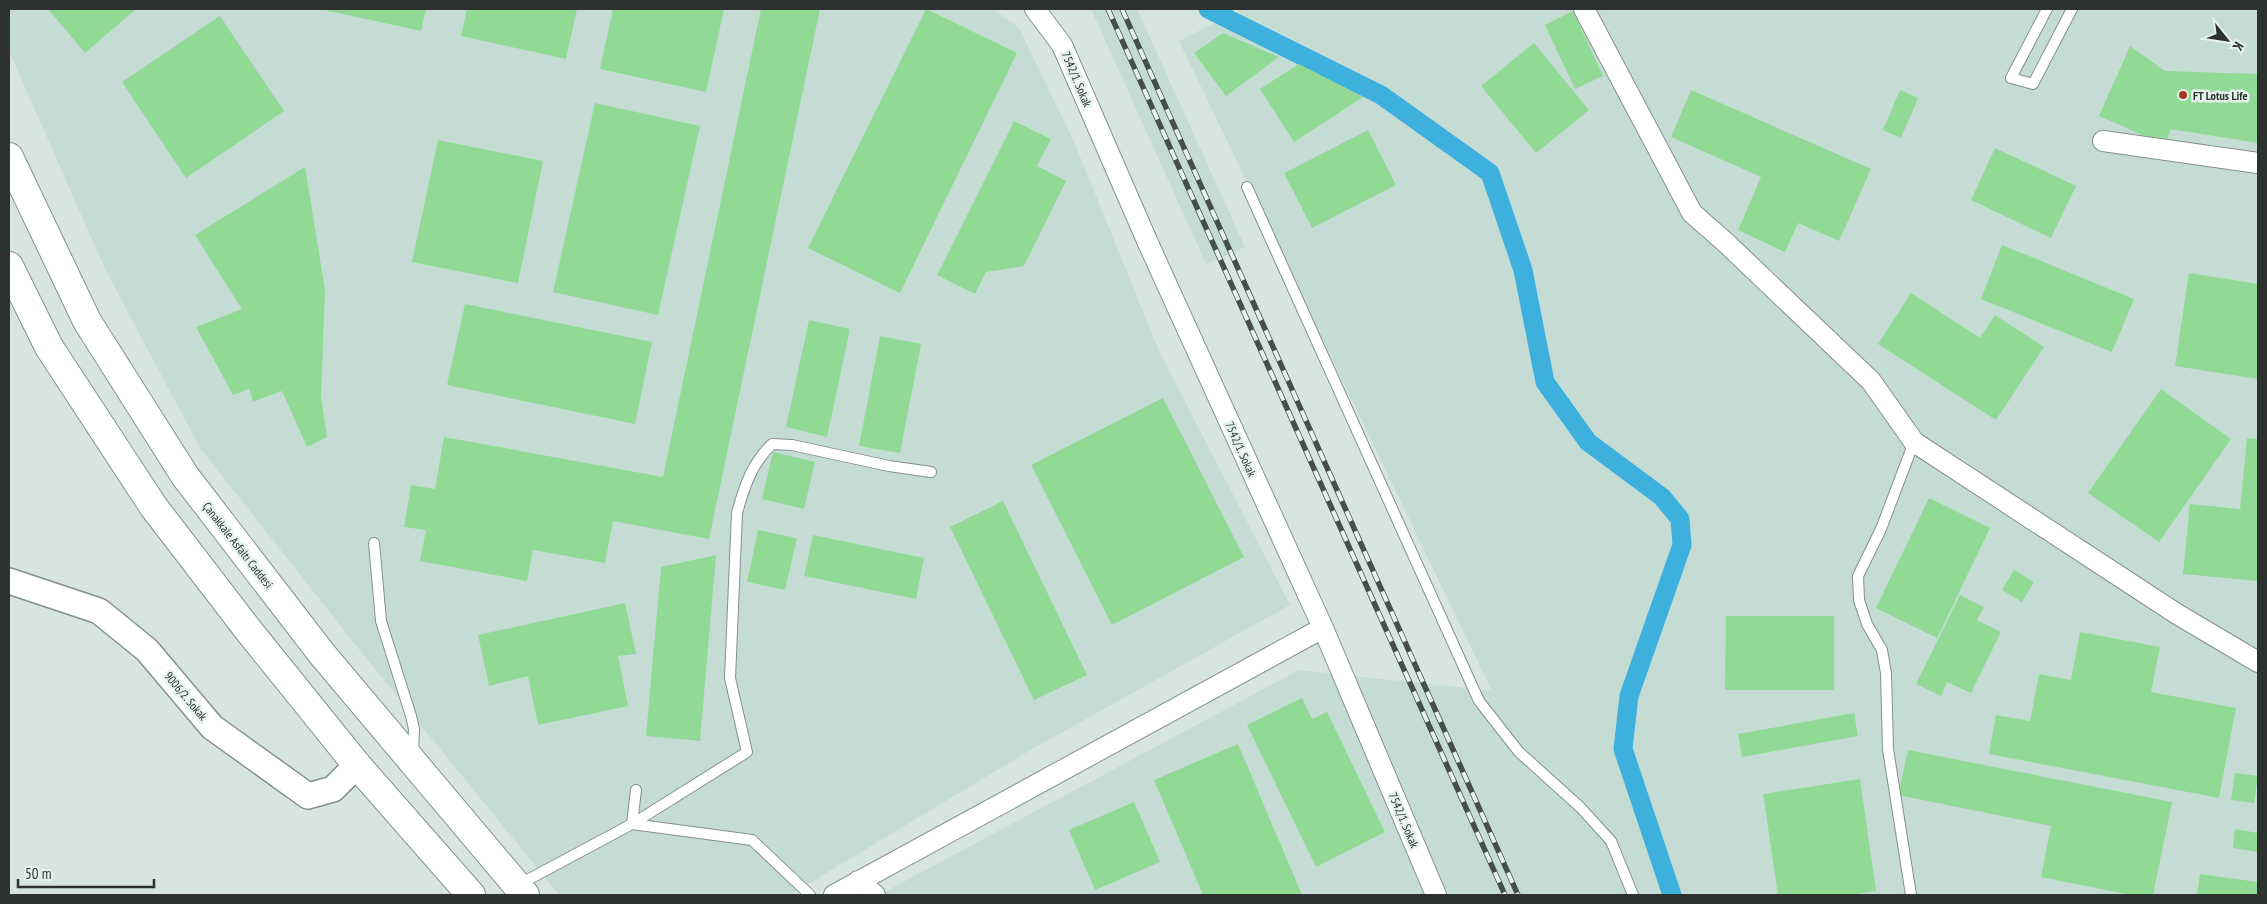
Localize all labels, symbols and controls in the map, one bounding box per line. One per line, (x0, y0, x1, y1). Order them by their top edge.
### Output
north arrow (2202, 15, 2252, 65)
text: K (2228, 39, 2248, 55)
street label: 7542/1. Sokak (1059, 49, 1096, 109)
place label: FT Lotus Life (2193, 88, 2248, 103)
marker: FT Lotus Life (2177, 89, 2189, 101)
street label: 7542/1. Sokak (1222, 419, 1260, 479)
street label: Çanakkale Asfaltı Caddesi (200, 499, 276, 591)
street label: 9006/2. Sokak (161, 669, 211, 724)
street label: 7542/1. Sokak (1386, 790, 1423, 850)
scale bar (18, 856, 154, 888)
text: 50 m (25, 864, 51, 883)

